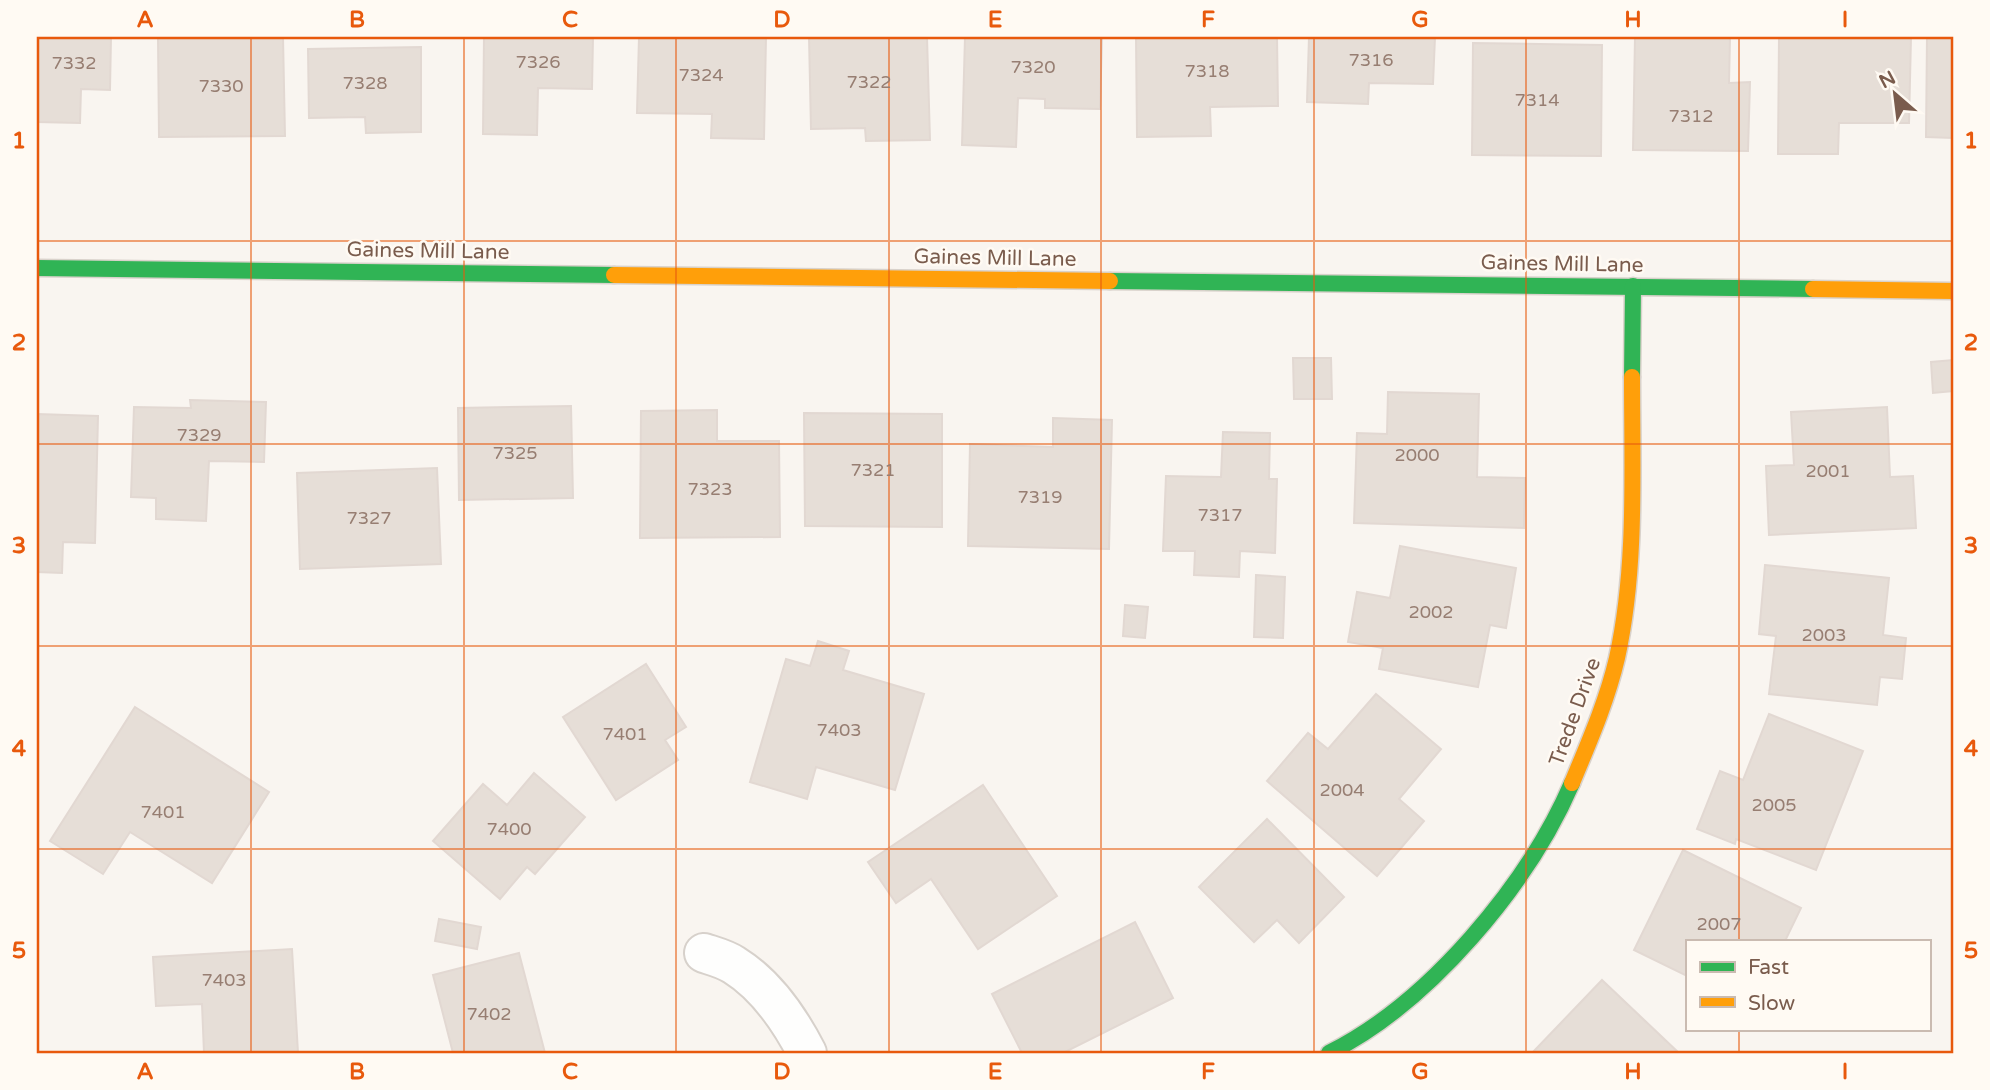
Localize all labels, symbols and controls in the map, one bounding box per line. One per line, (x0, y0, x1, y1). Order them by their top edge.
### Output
text: A (136, 6, 154, 34)
text: B (349, 6, 365, 34)
text: C (562, 6, 578, 34)
text: D (773, 6, 791, 34)
text: E (988, 6, 1002, 34)
text: F (1201, 6, 1215, 34)
text: G (1411, 6, 1429, 34)
text: H (1624, 6, 1642, 34)
text: I (1842, 6, 1848, 34)
house number: 7316 (1348, 49, 1394, 71)
house number: 7326 (515, 51, 561, 73)
house number: 7332 (51, 52, 97, 74)
house number: 7320 (1010, 56, 1056, 78)
house number: 7318 (1184, 60, 1230, 82)
north arrow (1860, 60, 1930, 130)
house number: 7324 (678, 64, 724, 86)
text: N (1876, 67, 1899, 93)
house number: 7322 (846, 71, 892, 93)
house number: 7328 (342, 72, 388, 94)
house number: 7330 (198, 75, 244, 97)
house number: 7314 (1514, 89, 1560, 111)
house number: 7312 (1668, 105, 1714, 127)
text: 1 (12, 127, 26, 155)
text: 1 (1964, 127, 1978, 155)
street label: Gaines Mill Lane (346, 237, 510, 265)
street label: Gaines Mill Lane (913, 244, 1077, 272)
street label: Gaines Mill Lane (1480, 250, 1644, 278)
text: 2 (12, 329, 26, 357)
text: 2 (1964, 329, 1978, 357)
house number: 7329 (176, 424, 222, 446)
house number: 7325 (492, 442, 538, 464)
house number: 2000 (1394, 444, 1440, 466)
house number: 7321 (850, 459, 896, 481)
house number: 2001 (1805, 460, 1851, 482)
house number: 7323 (687, 478, 733, 500)
house number: 7319 (1017, 486, 1063, 508)
house number: 7317 (1197, 504, 1243, 526)
house number: 7327 (346, 507, 392, 529)
text: 3 (12, 532, 26, 560)
text: 3 (1964, 532, 1978, 560)
house number: 2002 (1408, 601, 1454, 623)
house number: 2003 (1801, 624, 1847, 646)
street label: Trede Drive (1544, 654, 1606, 770)
house number: 7403 (816, 719, 862, 741)
house number: 7401 (602, 723, 648, 745)
text: 4 (12, 735, 27, 763)
text: 4 (1964, 735, 1979, 763)
house number: 2004 (1319, 779, 1365, 801)
house number: 2005 (1751, 794, 1797, 816)
house number: 7401 (140, 801, 186, 823)
house number: 7400 (486, 818, 532, 840)
house number: 2007 (1696, 913, 1742, 935)
text: 5 (12, 937, 26, 965)
text: 5 (1964, 937, 1978, 965)
legend (1686, 940, 1930, 1030)
text: Fast (1748, 955, 1789, 980)
house number: 7403 (201, 969, 247, 991)
text: Slow (1748, 991, 1796, 1016)
house number: 7402 (466, 1003, 512, 1025)
text: A (136, 1058, 154, 1086)
text: B (349, 1058, 365, 1086)
text: C (562, 1058, 578, 1086)
text: D (773, 1058, 791, 1086)
text: E (988, 1058, 1002, 1086)
text: F (1201, 1058, 1215, 1086)
text: G (1411, 1058, 1429, 1086)
text: H (1624, 1058, 1642, 1086)
text: I (1842, 1058, 1848, 1086)

